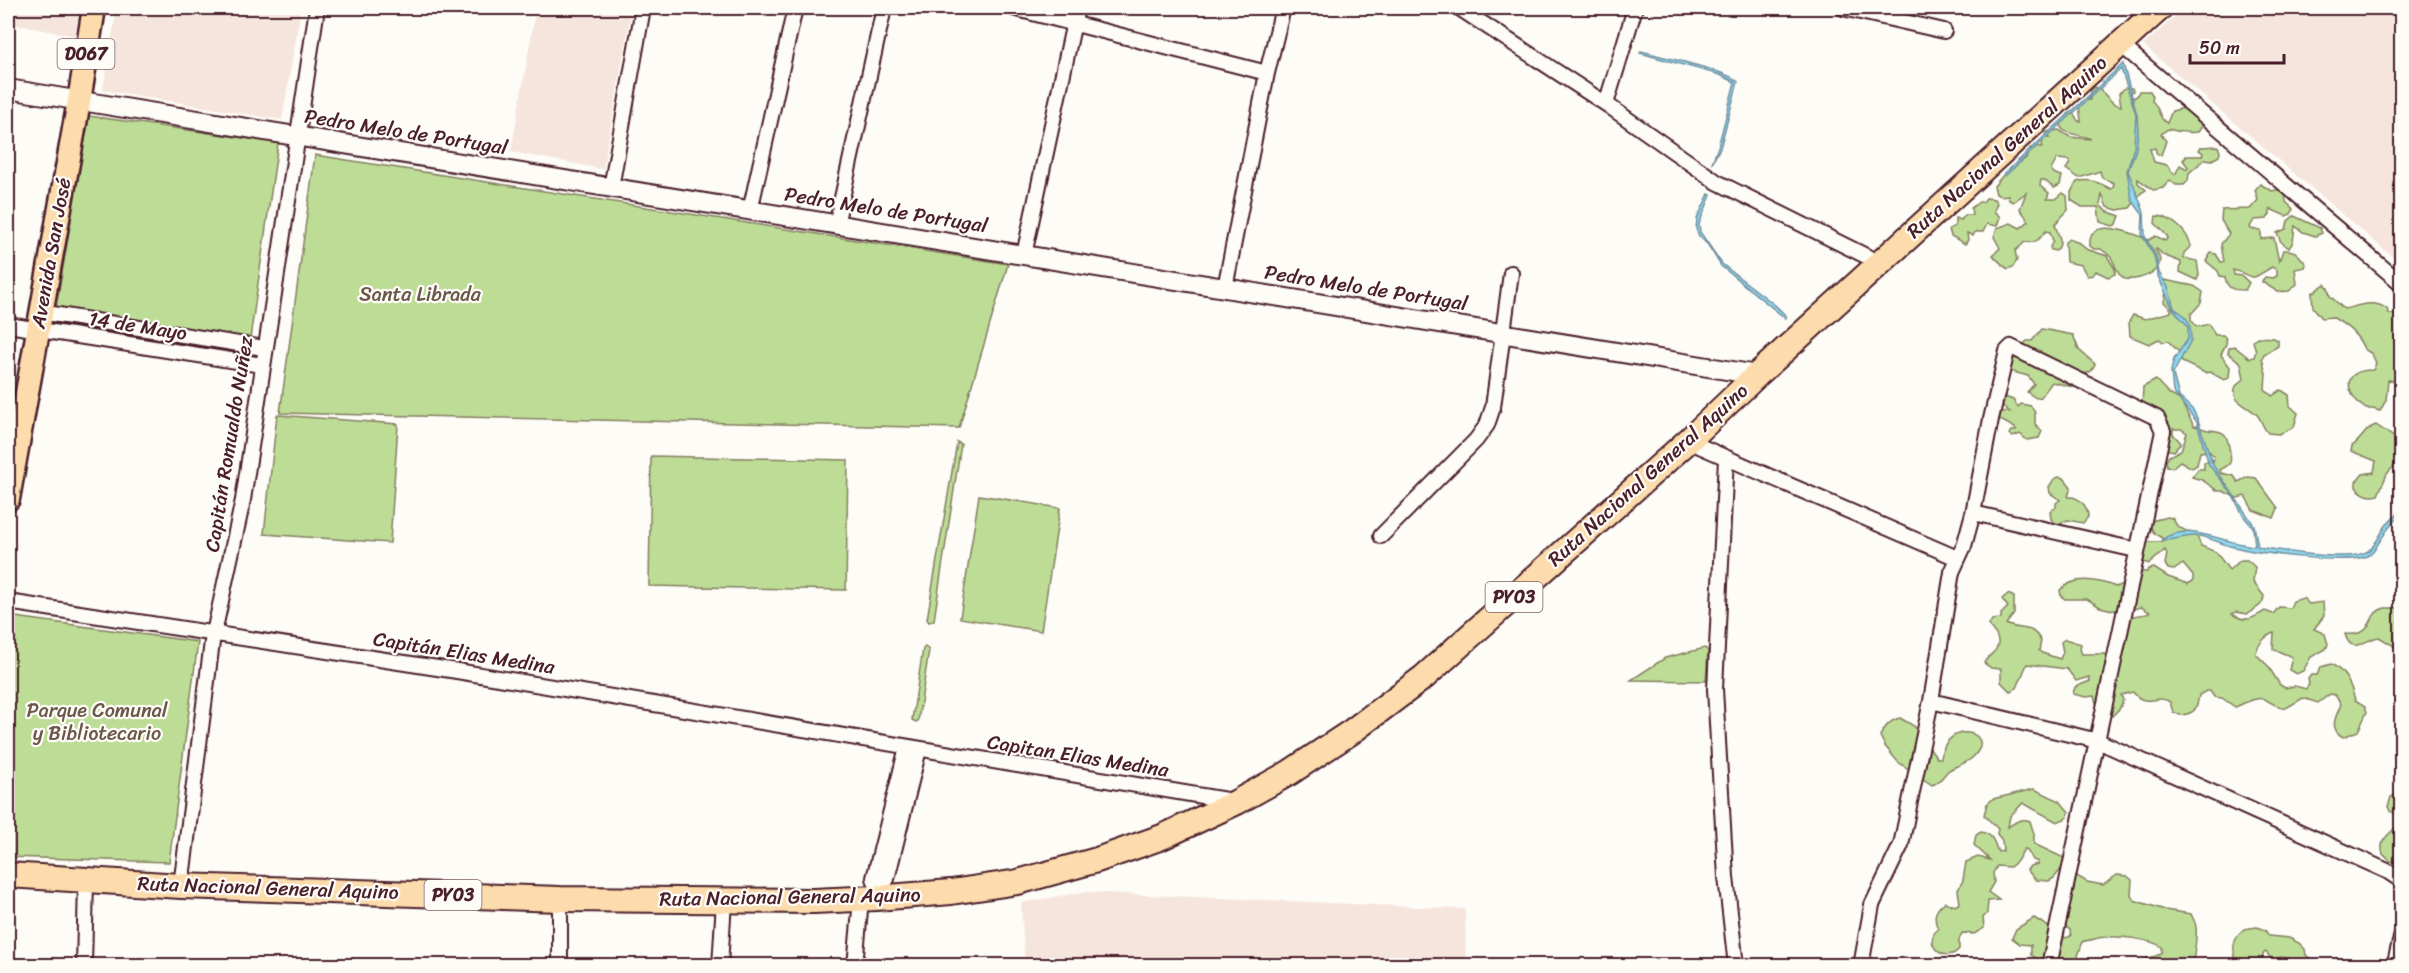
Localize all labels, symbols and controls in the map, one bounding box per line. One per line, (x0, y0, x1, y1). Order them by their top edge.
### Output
scale bar (2190, 27, 2284, 65)
text: 50 m (2199, 32, 2240, 64)
road number: D067 (58, 39, 115, 69)
street label: Ruta Nacional General Aquino (1898, 47, 2116, 247)
street label: Pedro Melo de Portugal (302, 99, 511, 166)
street label: Avenida San José (20, 175, 81, 332)
street label: Pedro Melo de Portugal (782, 177, 991, 244)
street label: Pedro Melo de Portugal (1262, 255, 1471, 322)
park label: Santa Librada (359, 277, 482, 312)
street label: 14 de Mayo (86, 301, 190, 351)
street label: Capitán Romualdo Nuñez (195, 333, 263, 554)
street label: Ruta Nacional General Aquino (1539, 375, 1757, 575)
road number: PY03 (1486, 582, 1543, 612)
street label: Capitán Elias Medina (371, 621, 558, 685)
park label: Parque Comunal y Bibliotecario (27, 693, 169, 751)
street label: Capitan Elias Medina (985, 724, 1172, 788)
street label: Ruta Nacional General Aquino (137, 866, 399, 910)
street label: Ruta Nacional General Aquino (659, 877, 921, 917)
road number: PY03 (424, 880, 482, 910)

